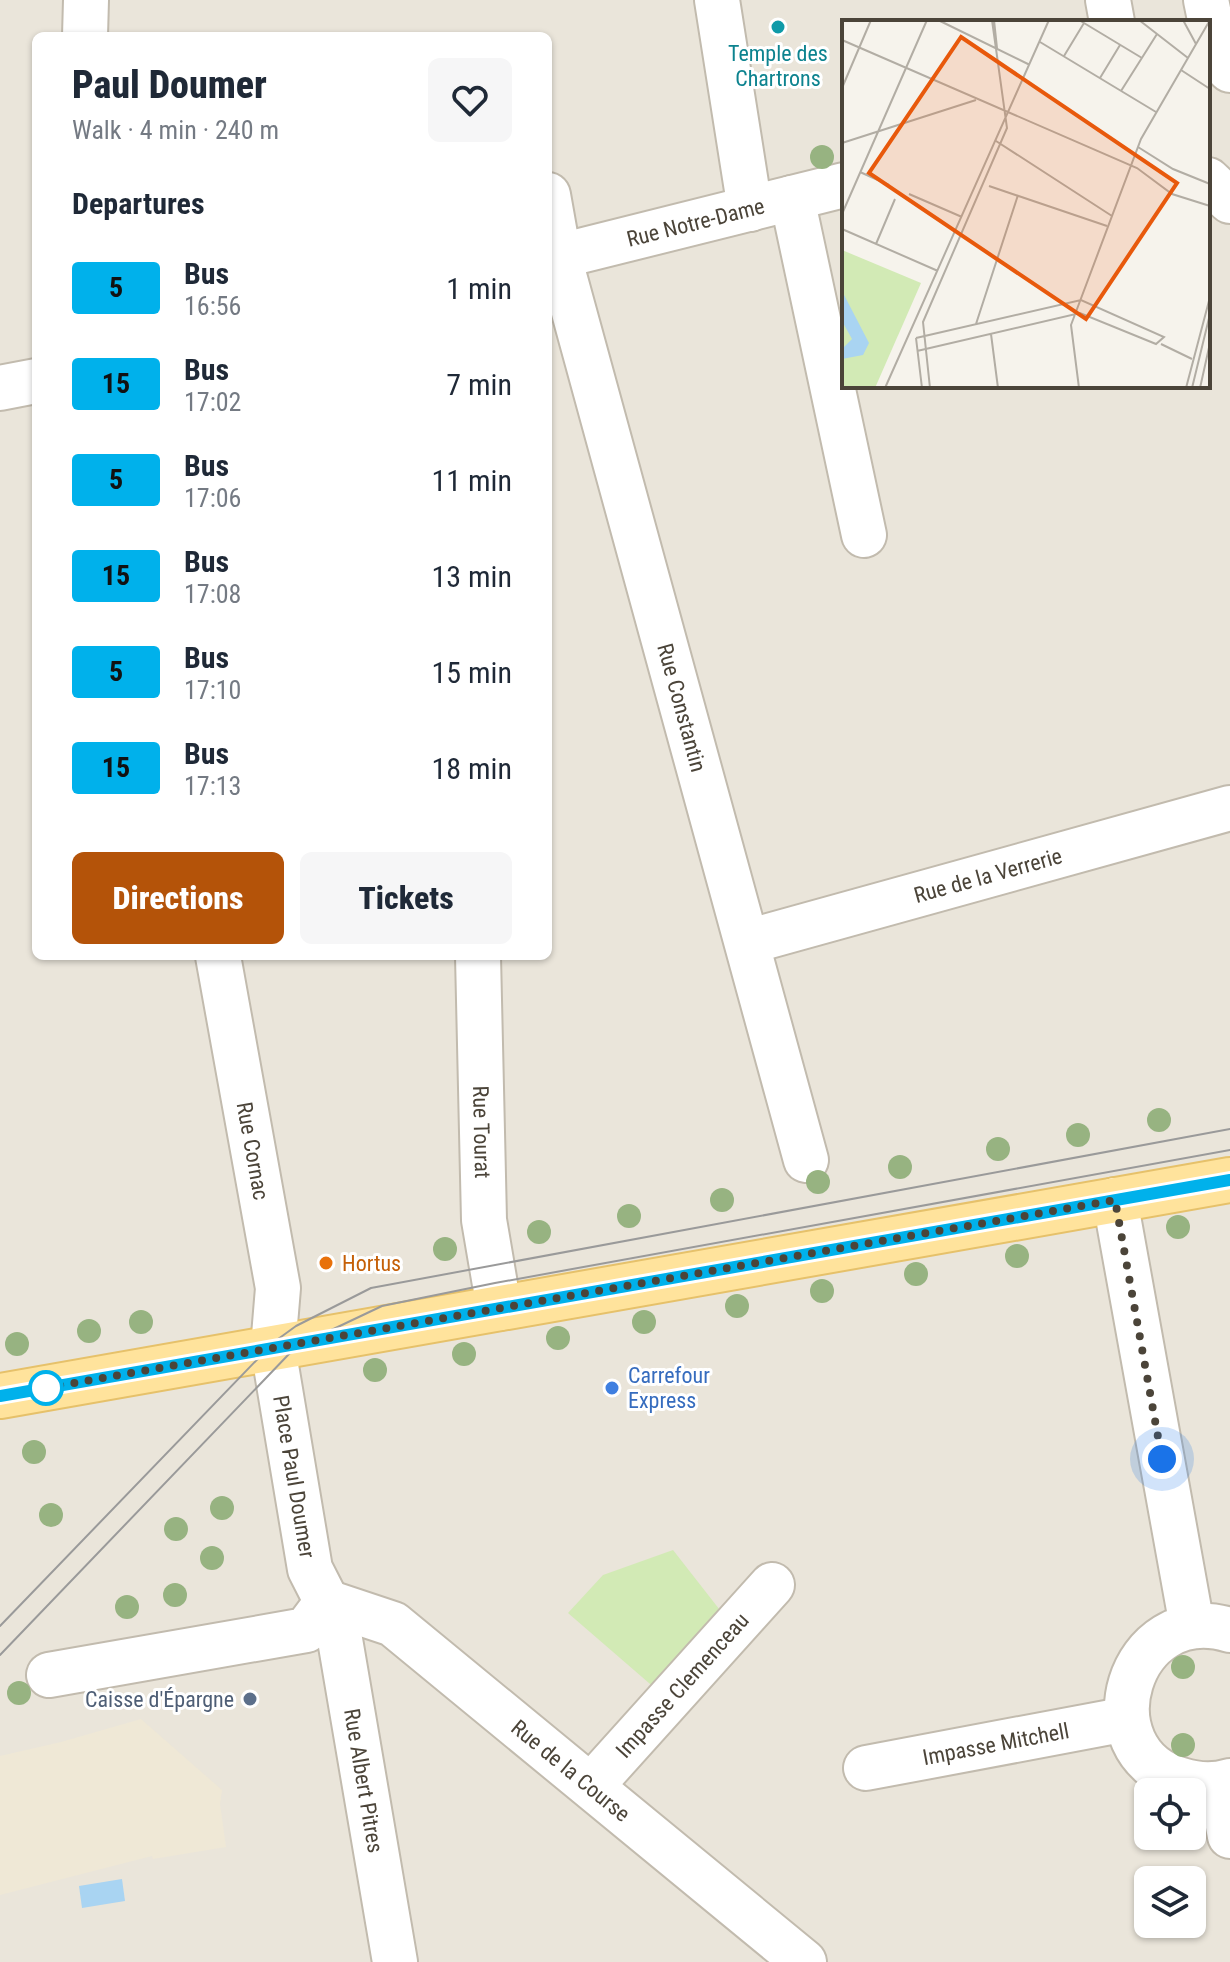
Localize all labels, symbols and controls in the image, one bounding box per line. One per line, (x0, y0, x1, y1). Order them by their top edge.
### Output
marker: Temple des Chartrons (769, 18, 787, 36)
inset map (842, 20, 1210, 388)
place label: Temple des Chartrons (728, 41, 828, 91)
button: heart (428, 58, 512, 142)
text: Paul Doumer (72, 63, 267, 107)
text: Walk · 4 min · 240 m (72, 115, 279, 145)
text: Departures (72, 186, 205, 221)
street label: Rue Notre-Dame (624, 193, 767, 251)
text: Bus (184, 256, 229, 291)
text: 5 (109, 271, 123, 304)
text: 1 min (446, 271, 512, 306)
text: 16:56 (184, 291, 241, 321)
text: Bus (184, 352, 229, 387)
text: 15 (102, 367, 130, 400)
text: 7 min (446, 367, 512, 402)
text: 17:02 (184, 387, 241, 417)
text: Bus (184, 448, 229, 483)
text: 5 (109, 463, 123, 496)
text: 11 min (431, 463, 512, 498)
text: 17:06 (184, 483, 241, 513)
text: Bus (184, 544, 229, 579)
text: 15 (102, 559, 130, 592)
text: 13 min (431, 559, 512, 594)
text: 17:08 (184, 579, 241, 609)
text: Bus (184, 640, 229, 675)
street label: Rue Constantin (653, 641, 712, 774)
text: 5 (109, 655, 123, 688)
text: 15 min (431, 655, 512, 690)
text: 17:10 (184, 675, 241, 705)
text: Bus (184, 736, 229, 771)
text: 15 (102, 751, 130, 784)
text: 18 min (431, 751, 512, 786)
text: 17:13 (184, 771, 241, 801)
street label: Rue de la Verrerie (911, 843, 1065, 908)
button: Directions (72, 852, 284, 944)
button: Tickets (300, 852, 512, 944)
street label: Rue Tourat (468, 1085, 496, 1179)
street label: Rue Cornac (232, 1100, 274, 1202)
place label: Hortus (342, 1251, 401, 1276)
marker: Hortus (317, 1254, 335, 1272)
place label: Carrefour Express (628, 1363, 710, 1413)
unlabelled marker (29, 1371, 63, 1405)
marker: Carrefour Express (603, 1379, 621, 1397)
street label: Place Paul Doumer (269, 1393, 321, 1560)
your location (1142, 1439, 1182, 1479)
street label: Impasse Clemenceau (610, 1607, 754, 1762)
place label: Caisse d'Épargne (85, 1687, 234, 1712)
marker: Caisse d'Épargne (241, 1690, 259, 1708)
street label: Rue Albert Pitres (339, 1706, 389, 1855)
street label: Rue de la Course (507, 1714, 635, 1826)
street label: Impasse Mitchell (921, 1718, 1071, 1770)
map controls (1134, 1778, 1206, 1938)
button: locate (1134, 1778, 1206, 1850)
button: layers (1134, 1866, 1206, 1938)

